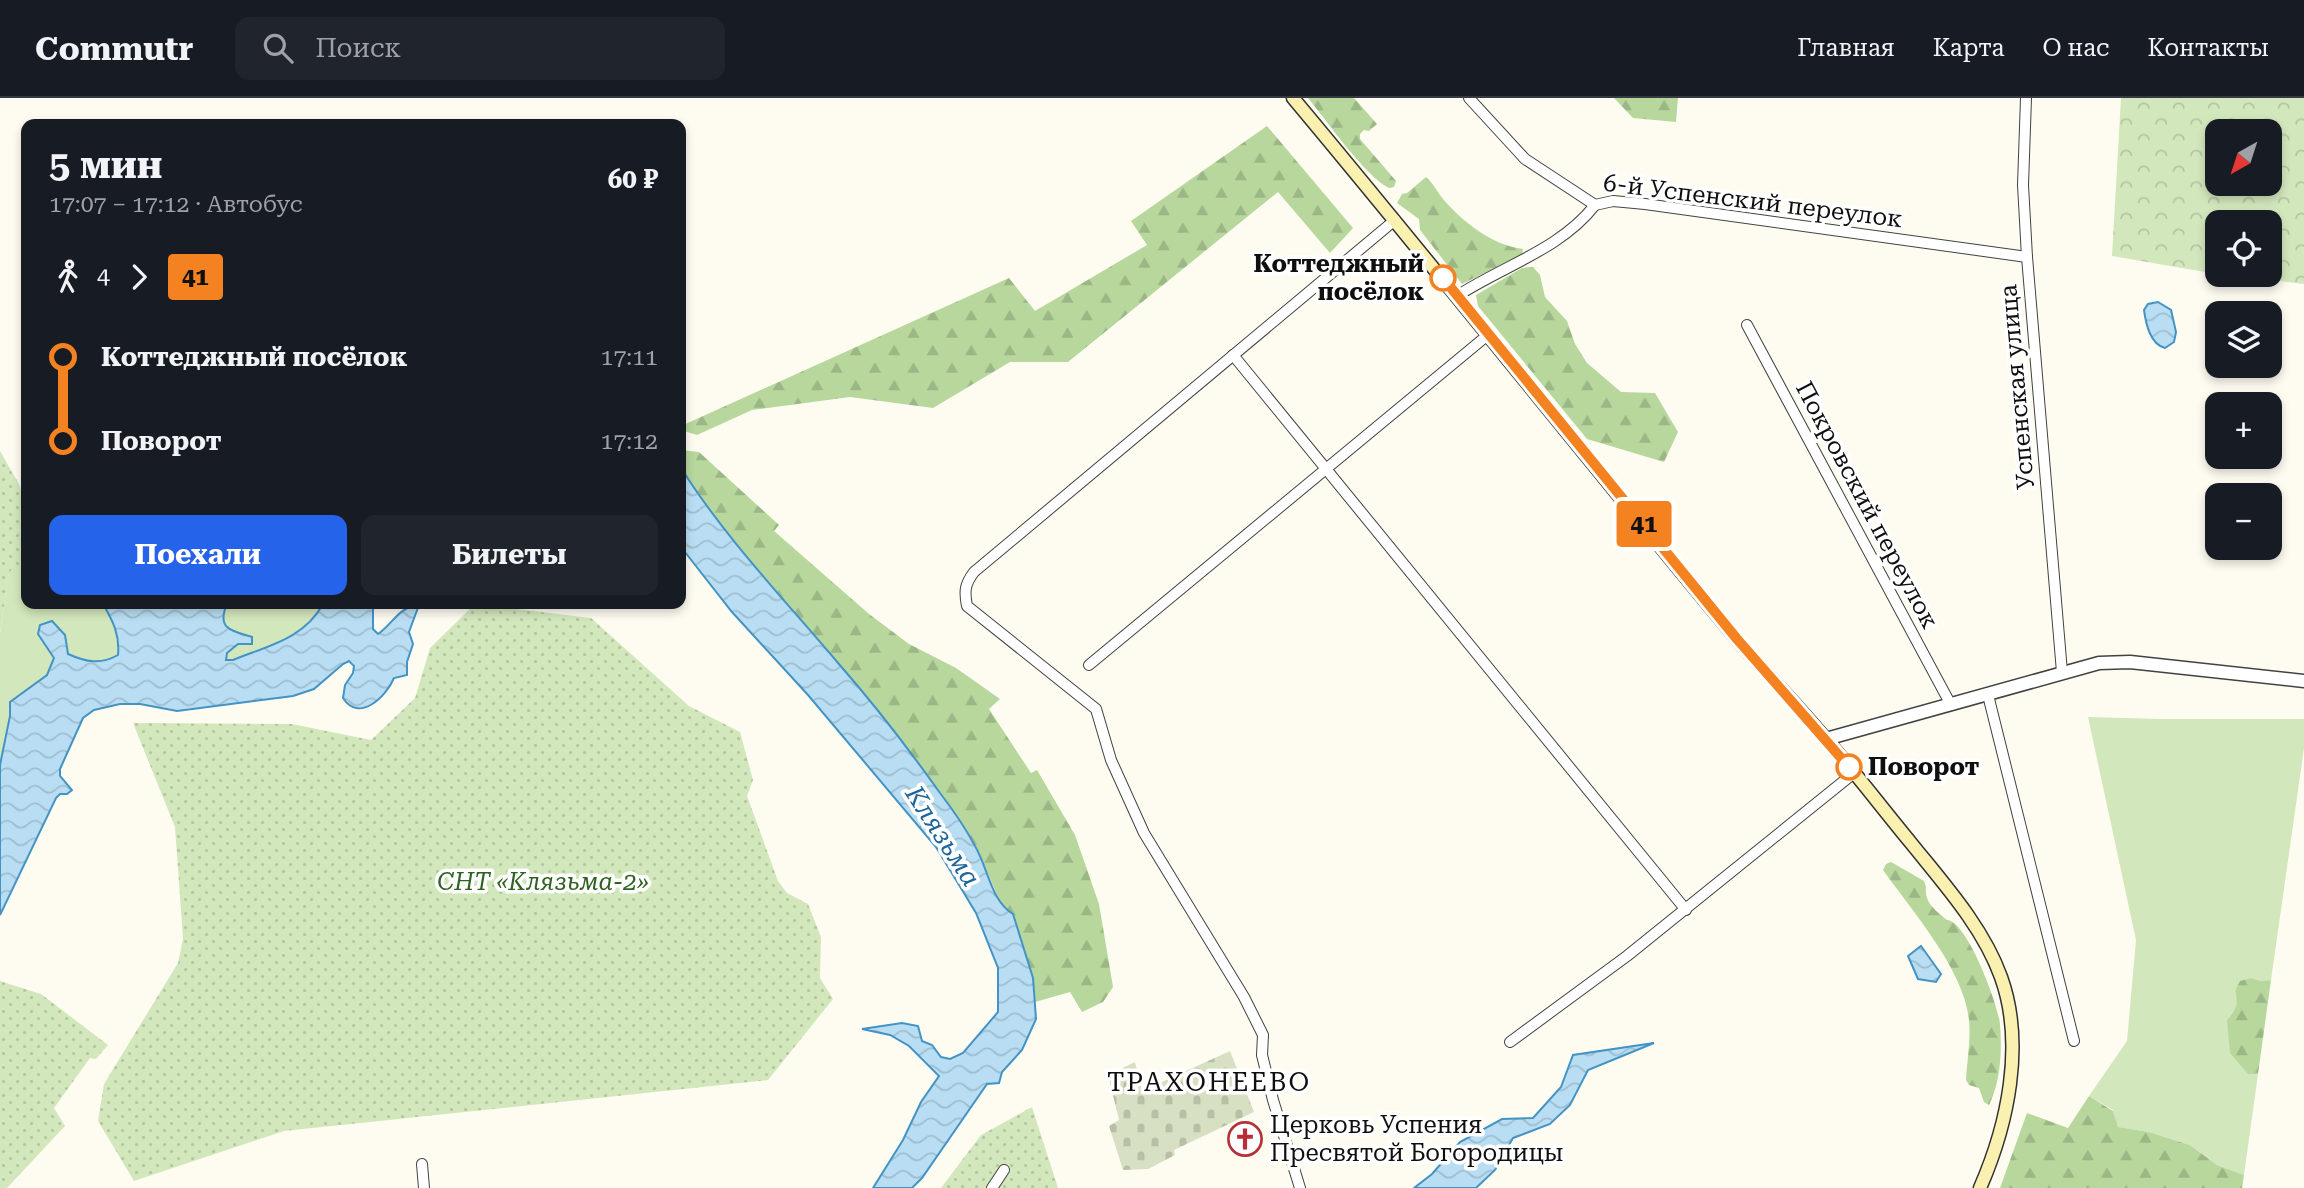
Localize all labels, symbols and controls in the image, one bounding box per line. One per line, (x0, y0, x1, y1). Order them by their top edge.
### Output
search box (235, 17, 725, 80)
text: Commutr (35, 29, 193, 68)
icon: search (259, 29, 297, 67)
text: Поиск (315, 33, 401, 63)
text: Главная (1797, 34, 1895, 62)
text: Карта (1933, 34, 2004, 62)
text: О нас (2042, 34, 2109, 62)
text: Контакты (2147, 34, 2269, 62)
north arrow (2205, 119, 2282, 196)
map controls (2205, 119, 2282, 560)
text: 5 мин (49, 143, 163, 187)
text: 60 ₽ (608, 164, 658, 194)
street label: 6-й Успенский переулок (1602, 169, 1904, 233)
text: 17:07 – 17:12 · Автобус (49, 191, 303, 218)
button: locate (2205, 210, 2282, 287)
place label: Коттеджный посёлок (1253, 250, 1424, 306)
icon: walk (49, 258, 87, 296)
icon: forward (120, 258, 158, 296)
text: 4 (97, 263, 110, 290)
text: 41 (182, 263, 209, 291)
marker: Коттеджный посёлок (1430, 265, 1456, 291)
street label: Успенская улица (1994, 283, 2040, 491)
button: layers (2205, 301, 2282, 378)
text: Коттеджный посёлок (101, 342, 407, 372)
text: 17:11 (601, 344, 658, 371)
street label: Покровский переулок (1790, 377, 1944, 633)
button: + (2205, 392, 2282, 469)
text: Поворот (101, 426, 221, 456)
text: 17:12 (601, 428, 658, 455)
button: − (2205, 483, 2282, 560)
line badge: 41 (1612, 501, 1676, 547)
text: 41 (1631, 510, 1657, 538)
button: Поехали (49, 515, 347, 595)
button: Билеты (361, 515, 658, 595)
place label: Поворот (1868, 753, 1979, 781)
marker: Поворот (1836, 754, 1862, 780)
water label: Клязьма (899, 779, 986, 892)
park label: СНТ «Клязьма-2» (437, 868, 649, 896)
district label: ТРАХОНЕЕВО (1107, 1067, 1311, 1097)
place label: Церковь Успения Пресвятой Богородицы (1270, 1111, 1564, 1167)
church icon: Церковь Успения Пресвятой Богородицы (1226, 1120, 1264, 1158)

